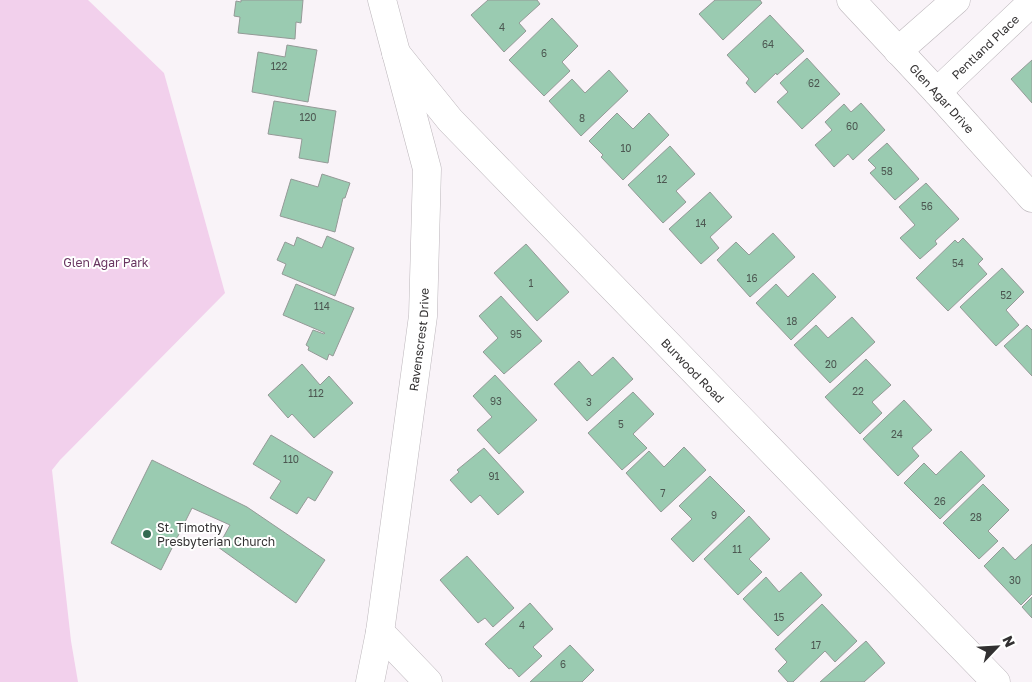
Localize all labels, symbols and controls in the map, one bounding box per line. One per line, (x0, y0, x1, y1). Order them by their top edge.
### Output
street label: Pentland Place (948, 11, 1022, 82)
house number: 4 (499, 21, 505, 33)
house number: 64 (762, 38, 774, 50)
house number: 6 (541, 47, 547, 59)
house number: 122 (271, 60, 287, 72)
street label: Glen Agar Drive (907, 60, 978, 136)
house number: 62 (808, 77, 820, 89)
house number: 120 (300, 111, 316, 123)
house number: 8 (579, 112, 585, 124)
house number: 60 (846, 120, 858, 132)
house number: 10 (620, 142, 632, 154)
house number: 58 (881, 165, 893, 177)
house number: 12 (657, 173, 668, 185)
house number: 56 (921, 200, 933, 212)
house number: 14 (696, 217, 706, 229)
park label: Glen Agar Park (63, 255, 149, 270)
house number: 54 (952, 257, 964, 269)
house number: 16 (747, 272, 757, 284)
house number: 1 (529, 277, 534, 289)
street label: Ravenscrest Drive (405, 288, 431, 392)
house number: 52 (1000, 289, 1012, 301)
house number: 114 (314, 300, 330, 312)
house number: 18 (787, 315, 797, 327)
house number: 95 (510, 328, 522, 340)
street label: Burwood Road (658, 335, 728, 406)
house number: 20 (825, 358, 837, 370)
house number: 22 (852, 385, 864, 397)
house number: 112 (308, 387, 324, 399)
house number: 93 (490, 395, 502, 407)
house number: 3 (586, 396, 592, 408)
house number: 5 (618, 418, 624, 430)
house number: 24 (891, 428, 903, 440)
house number: 110 (283, 453, 299, 465)
house number: 91 (489, 470, 500, 482)
house number: 7 (660, 487, 666, 499)
house number: 26 (934, 495, 946, 507)
house number: 9 (711, 509, 717, 521)
house number: 28 (970, 511, 982, 523)
place label: St. Timothy Presbyterian Church (157, 520, 275, 549)
marker: St. Timothy Presbyterian Church (141, 528, 153, 540)
house number: 11 (732, 543, 742, 555)
house number: 30 (1009, 574, 1021, 586)
house number: 15 (774, 611, 785, 623)
house number: 4 (519, 619, 525, 631)
north arrow (972, 622, 1022, 672)
text: N (999, 633, 1019, 650)
house number: 17 (811, 639, 821, 651)
house number: 6 (560, 658, 566, 670)

